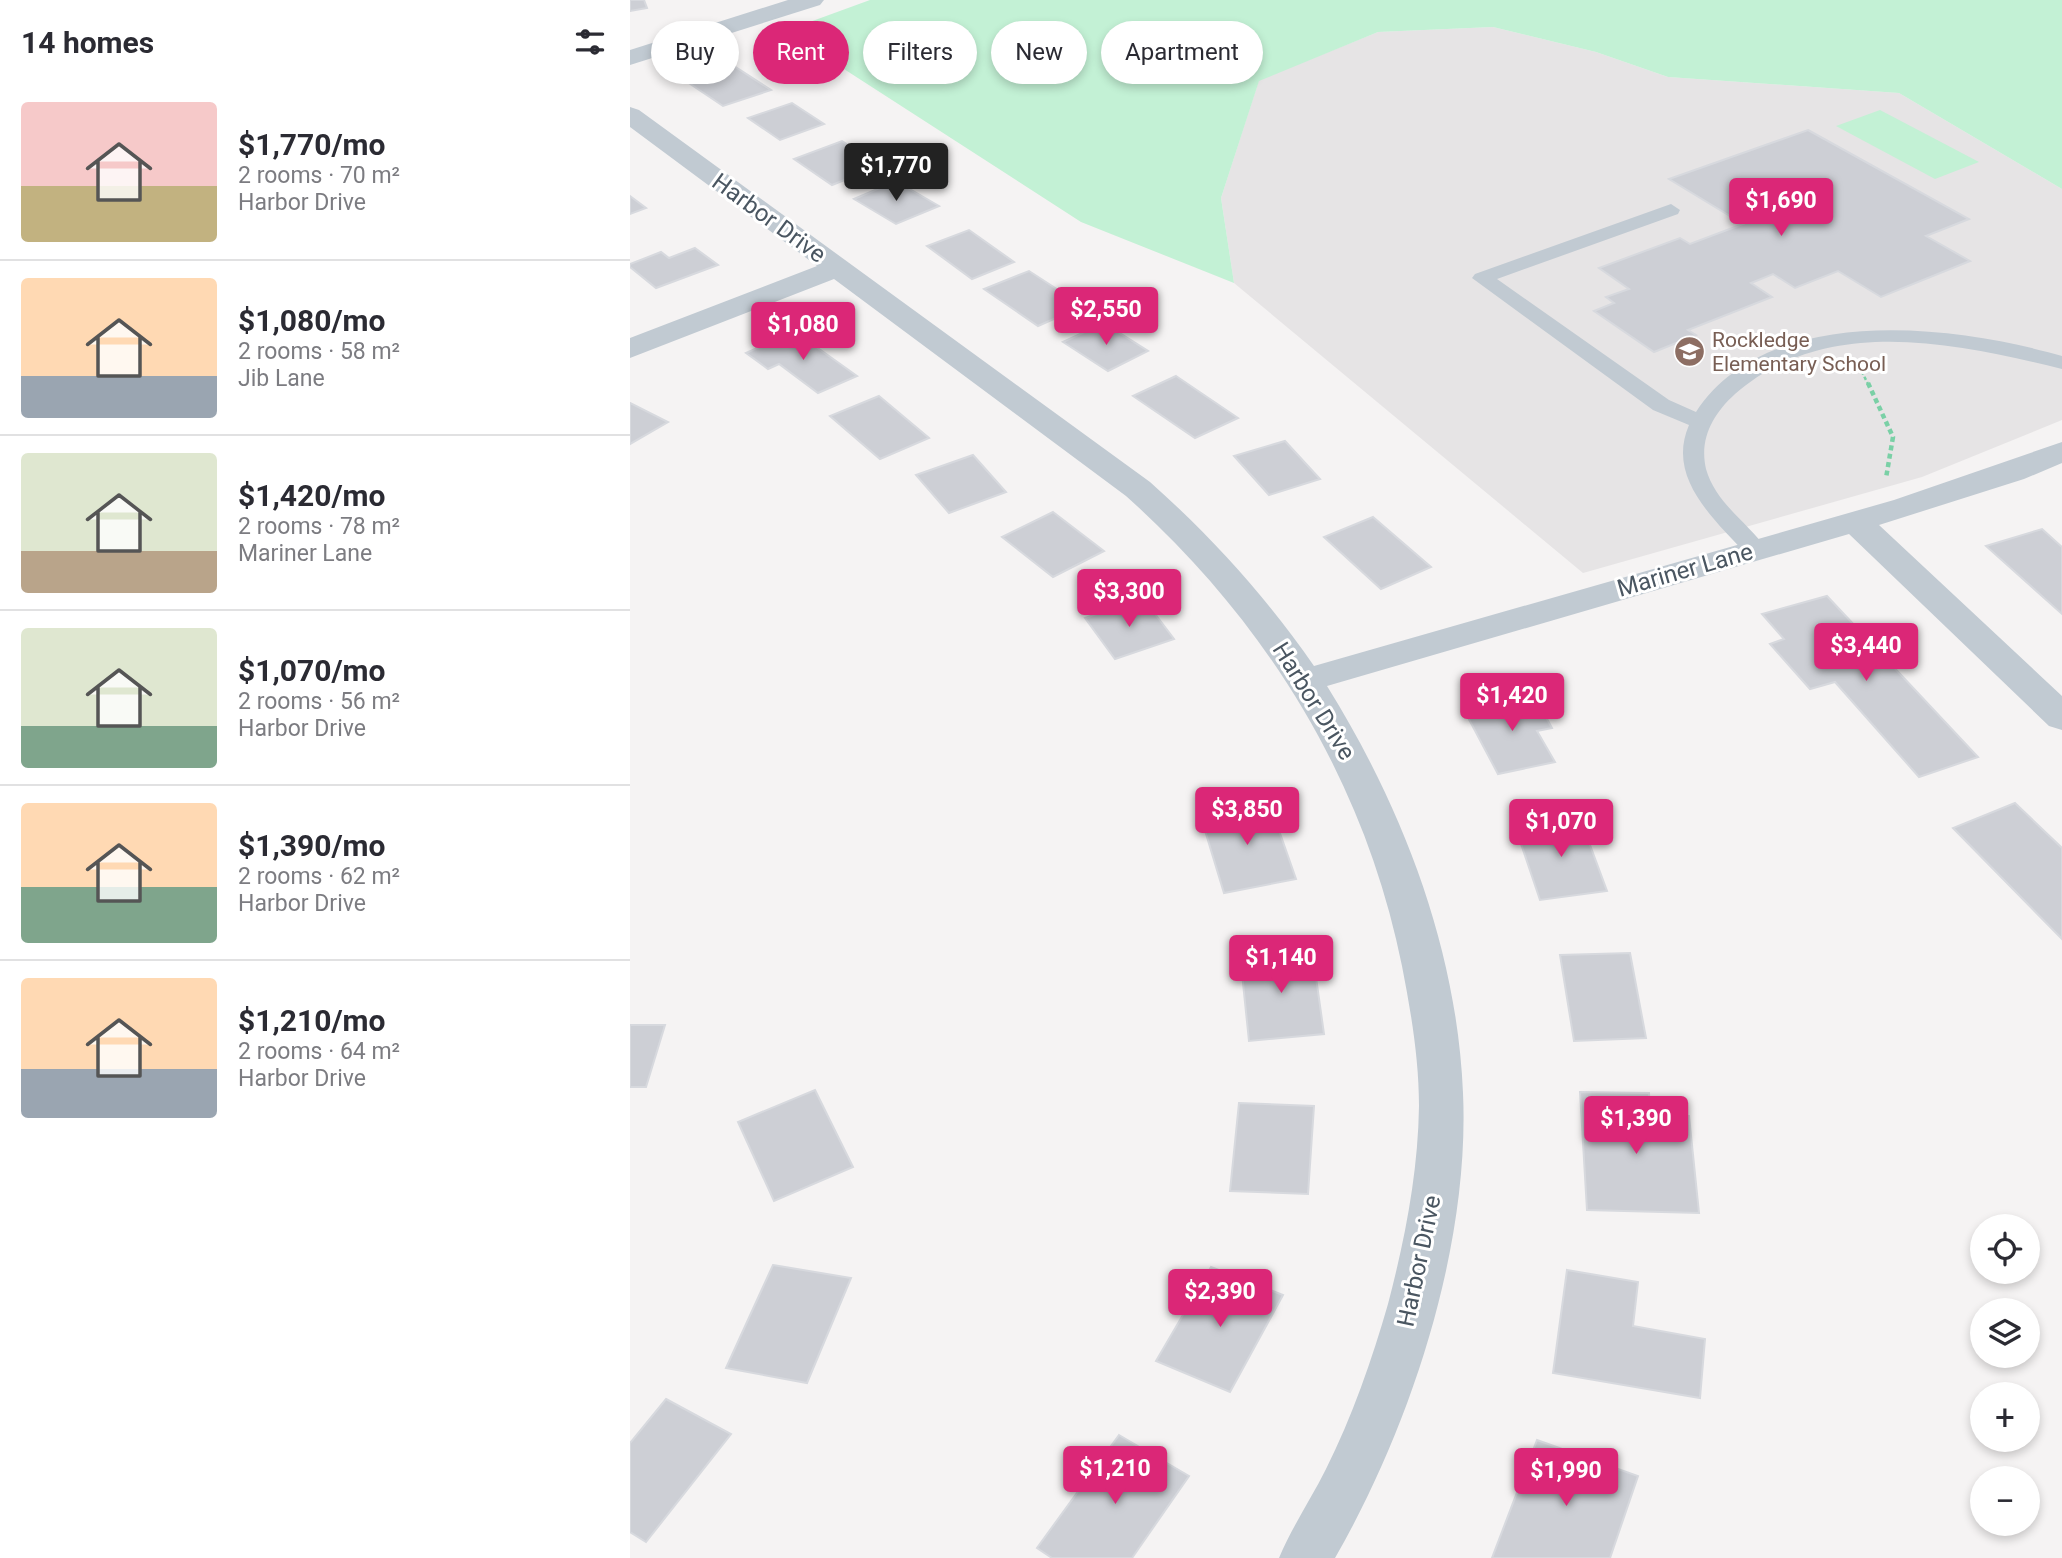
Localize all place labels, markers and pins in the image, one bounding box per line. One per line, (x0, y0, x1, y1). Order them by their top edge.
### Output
pin: $1,770 (839, 144, 953, 203)
pin: $1,690 (1724, 178, 1838, 238)
pin: $2,550 (1049, 288, 1163, 347)
pin: $1,080 (746, 302, 860, 362)
place label: Rockledge Elementary School (1712, 328, 1886, 376)
school or university icon: Rockledge Elementary School (1672, 335, 1706, 369)
pin: $3,300 (1072, 570, 1186, 629)
pin: $3,440 (1809, 624, 1923, 683)
pin: $1,420 (1455, 674, 1569, 733)
pin: $3,850 (1190, 788, 1304, 847)
pin: $1,070 (1504, 800, 1618, 859)
pin: $1,140 (1224, 936, 1338, 995)
pin: $1,390 (1579, 1096, 1693, 1156)
pin: $2,390 (1163, 1270, 1277, 1329)
pin: $1,210 (1058, 1446, 1172, 1506)
pin: $1,990 (1509, 1448, 1623, 1508)

